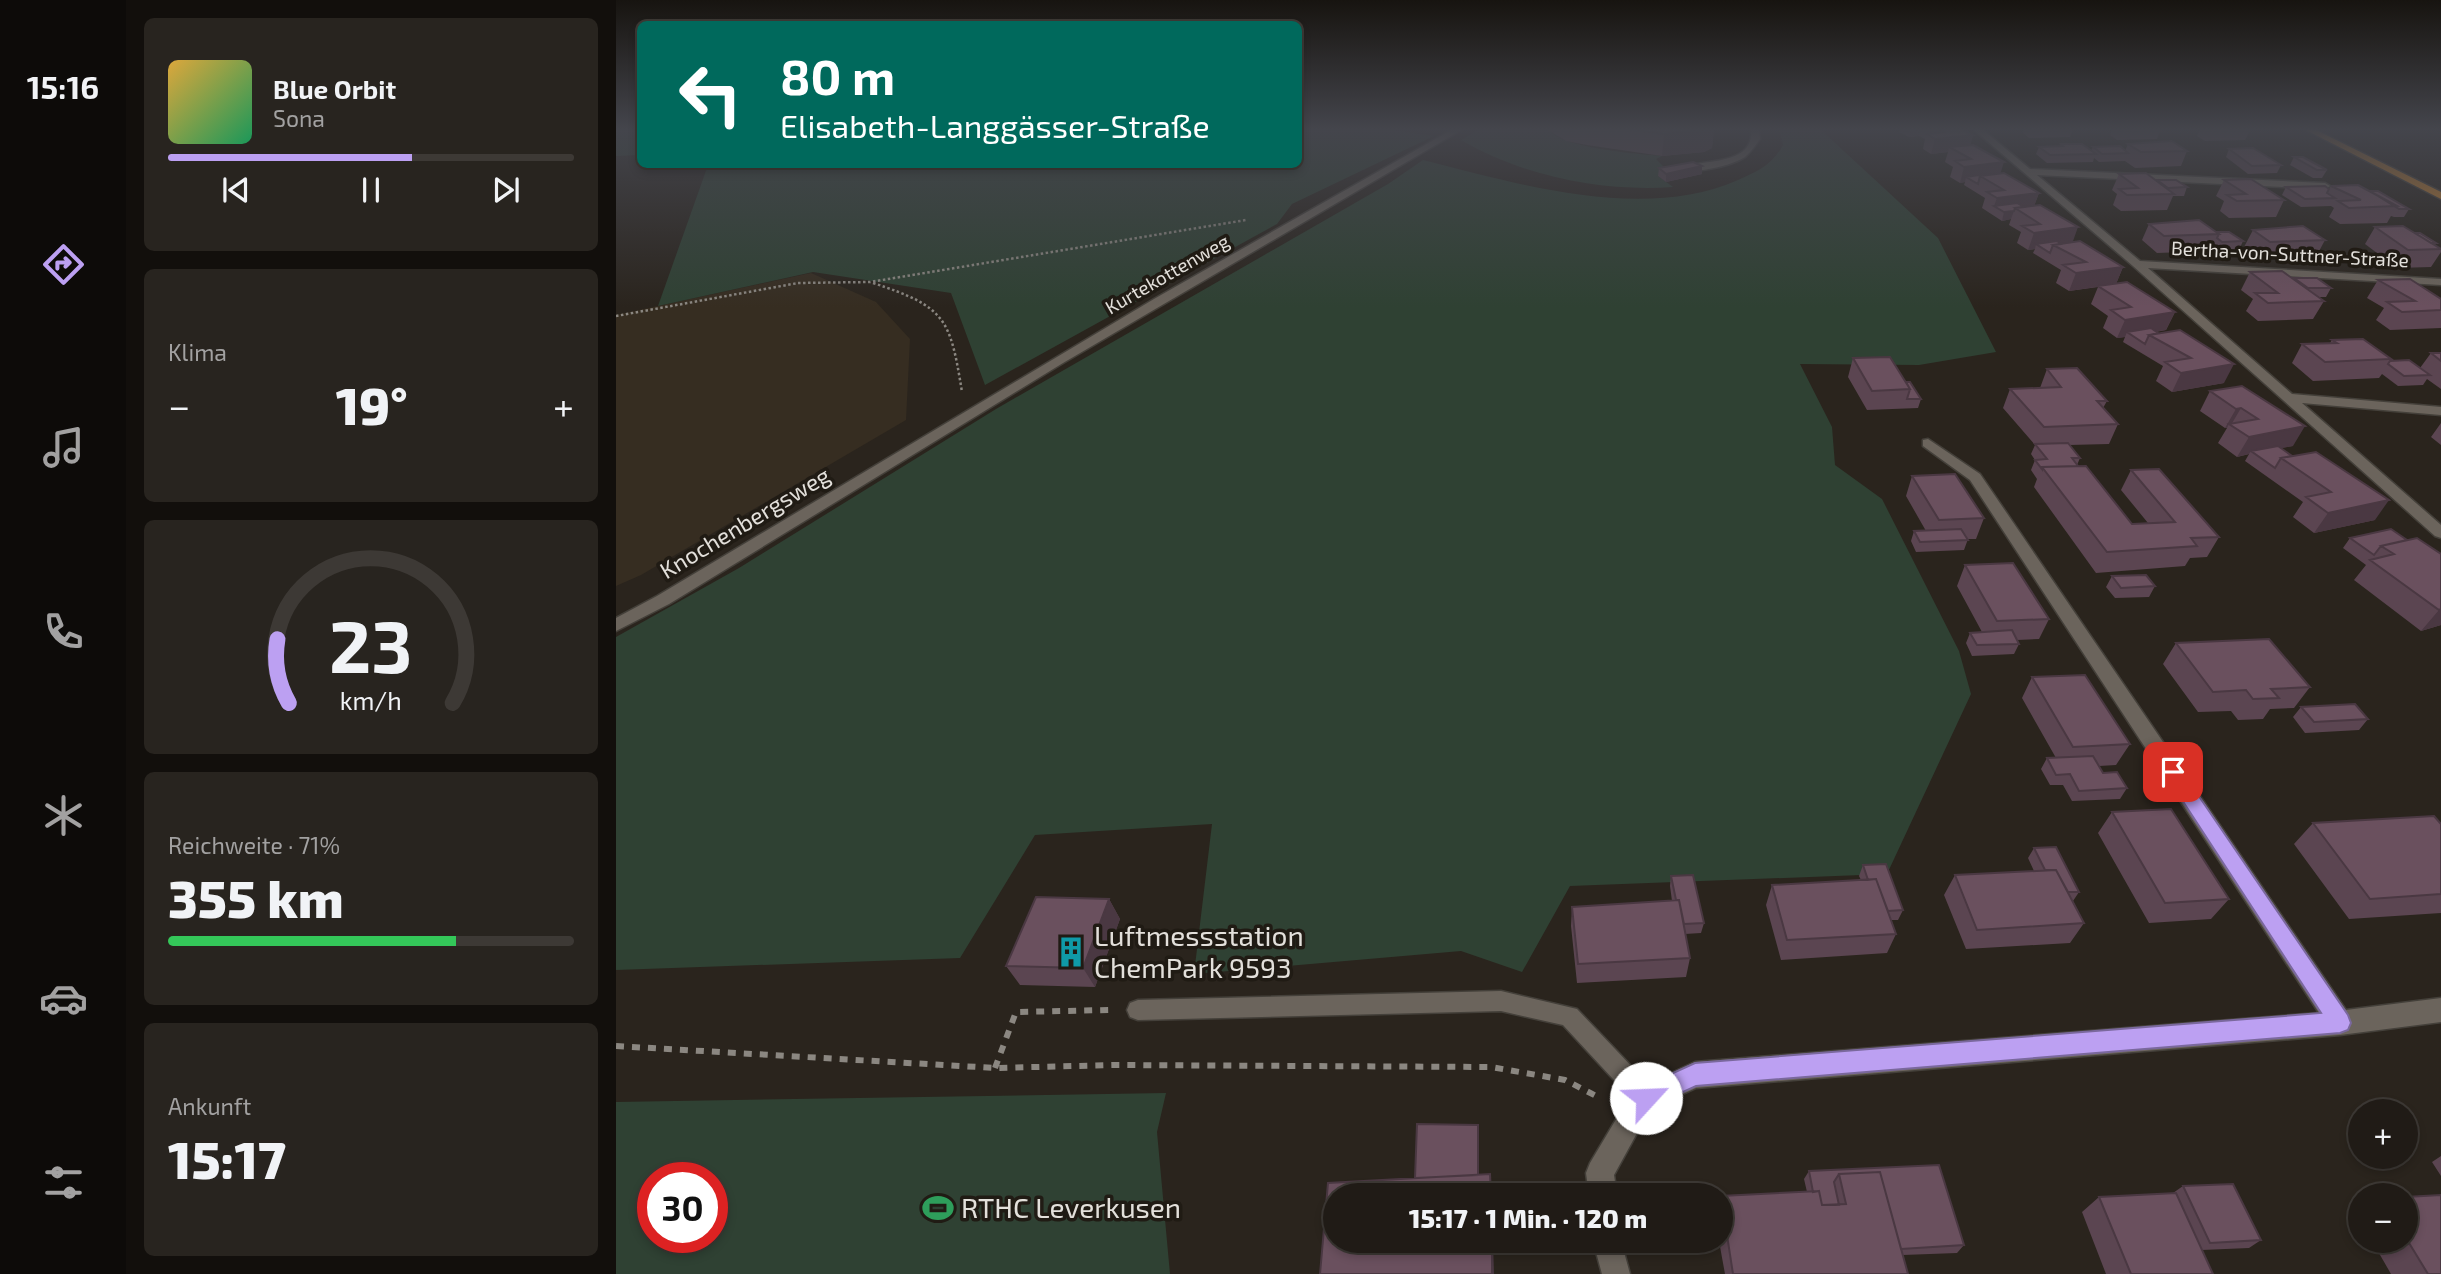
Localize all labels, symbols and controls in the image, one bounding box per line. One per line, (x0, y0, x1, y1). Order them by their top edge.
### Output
text: 80 m (780, 46, 895, 105)
icon: left (665, 49, 756, 140)
text: 15:16 (27, 67, 99, 105)
text: Blue Orbit (273, 73, 396, 104)
text: Sona (273, 104, 325, 132)
text: Elisabeth-Langgässer-Straße (780, 106, 1210, 144)
icon: previous (217, 171, 255, 209)
icon: pause (352, 171, 390, 209)
icon: next (487, 171, 525, 209)
street label: Kurtekottenweg (1101, 229, 1233, 318)
street label: Bertha-von-Suttner-Straße (2171, 236, 2409, 271)
icon: directions (39, 240, 88, 289)
text: Klima (168, 338, 227, 366)
text: 19° (336, 373, 408, 435)
text: − (168, 382, 190, 428)
text: + (553, 382, 574, 428)
icon: music (39, 423, 88, 472)
street label: Knochenbergsweg (654, 460, 835, 584)
text: 23 (329, 600, 413, 688)
icon: phone (39, 607, 88, 656)
text: km/h (340, 685, 402, 715)
pin (2143, 742, 2203, 802)
icon: arrive (2154, 753, 2192, 791)
icon: climate (39, 791, 88, 840)
text: Reichweite · 71% (168, 831, 340, 859)
text: 355 km (168, 866, 344, 928)
place label: Luftmessstation ChemPark 9593 (1094, 918, 1304, 984)
building icon: Luftmessstation ChemPark 9593 (1054, 935, 1088, 969)
icon: car (39, 974, 88, 1023)
position arrow (1609, 1061, 1683, 1135)
text: Ankunft (168, 1092, 251, 1120)
map controls (2348, 1099, 2418, 1253)
button: + (2348, 1099, 2418, 1169)
text: 15:17 (168, 1127, 286, 1189)
icon: filters (39, 1158, 88, 1207)
speed limit sign: 30 (637, 1162, 728, 1253)
button: − (2348, 1183, 2418, 1253)
place label: RTHC Leverkusen (961, 1190, 1181, 1224)
sports icon: RTHC Leverkusen (921, 1191, 955, 1225)
text: 15:17 · 1 Min. · 120 m (1409, 1202, 1647, 1233)

